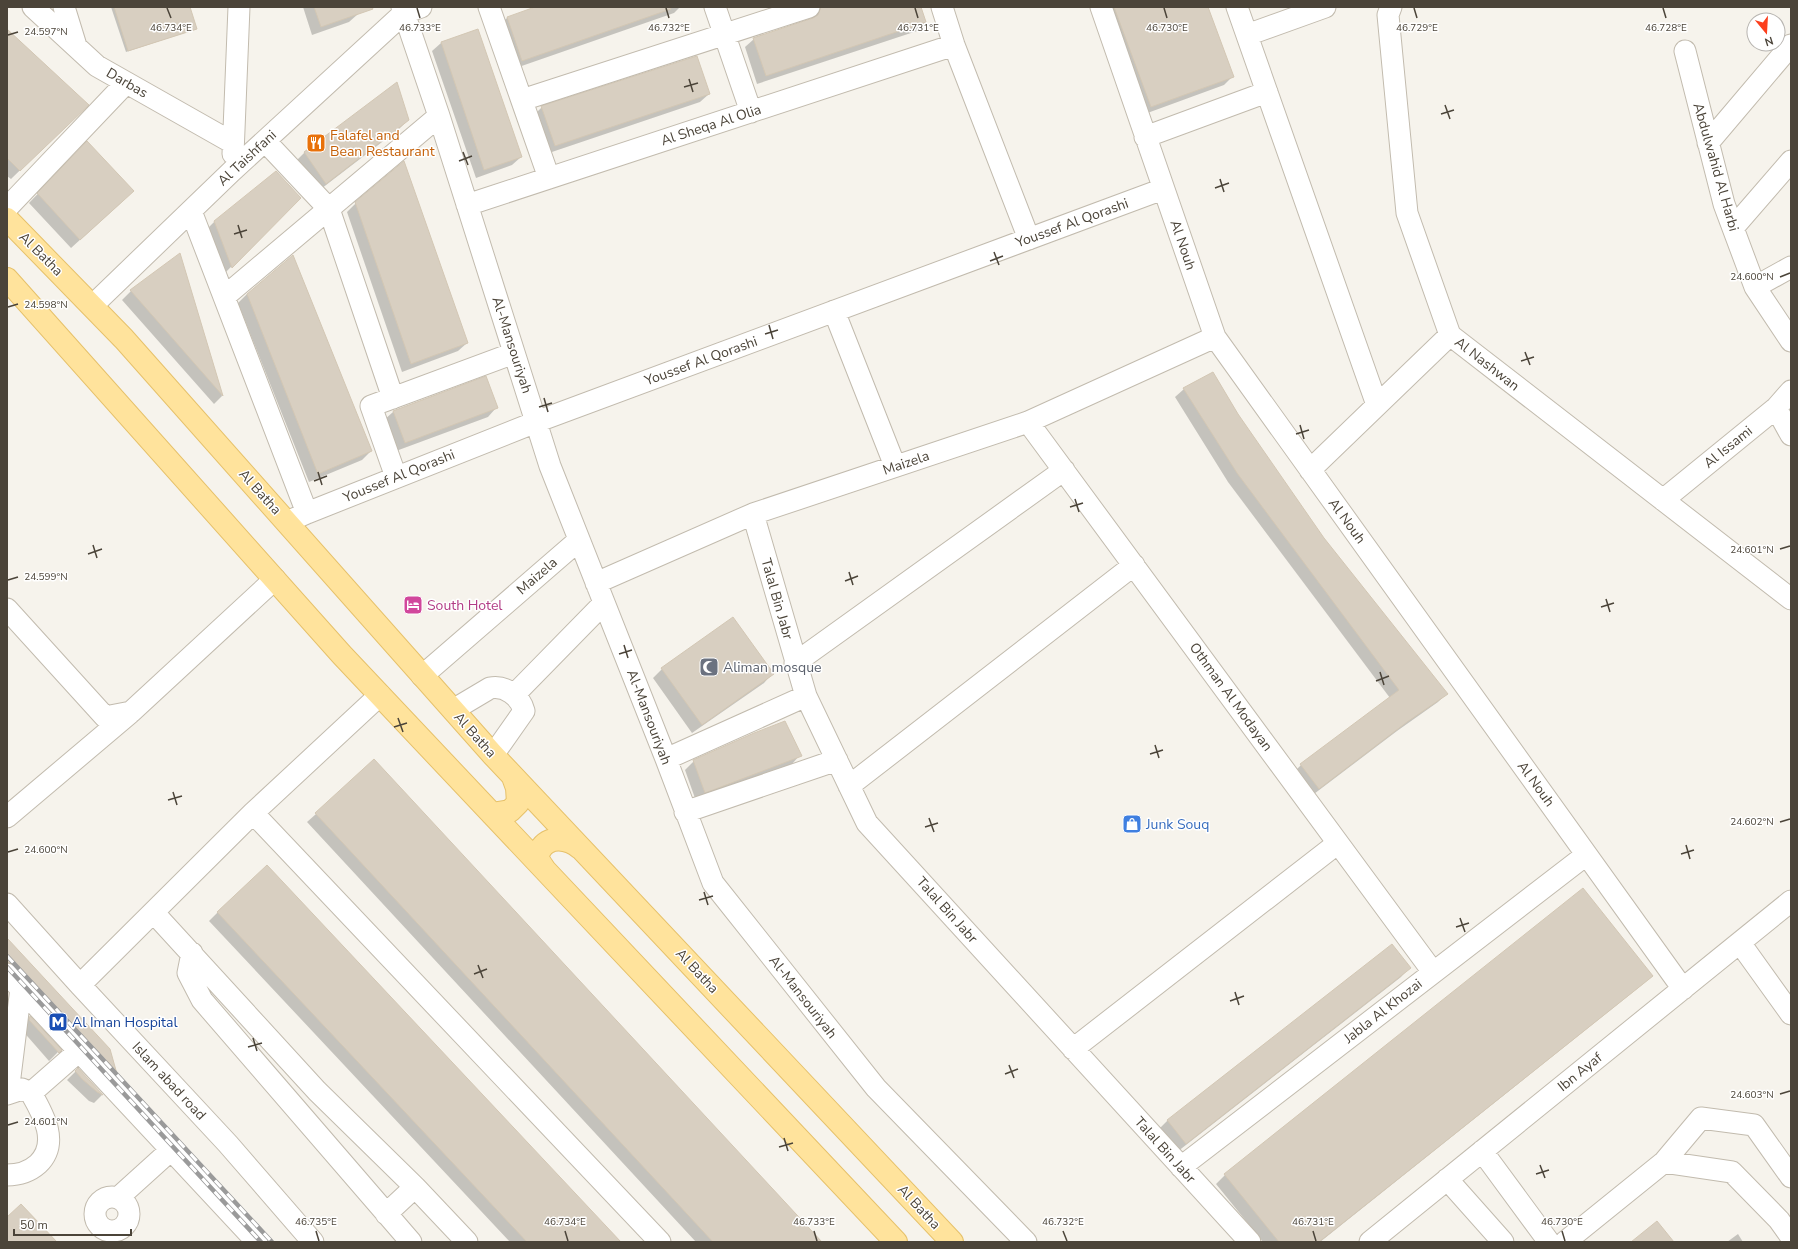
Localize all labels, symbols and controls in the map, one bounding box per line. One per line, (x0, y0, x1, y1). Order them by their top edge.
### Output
north arrow (1746, 12, 1786, 52)
text: 46.734°E (150, 21, 192, 35)
text: 46.733°E (399, 21, 441, 35)
text: 46.732°E (648, 21, 690, 35)
text: 46.731°E (897, 21, 939, 35)
text: 46.730°E (1146, 21, 1188, 35)
text: 46.729°E (1396, 21, 1438, 35)
text: 46.728°E (1645, 21, 1687, 35)
text: 24.597°N (24, 25, 68, 39)
text: N (1763, 33, 1775, 49)
street label: Darbas (103, 63, 152, 103)
street label: Al Sheqa Al Olia (658, 100, 764, 150)
street label: Abdulwahid Al Harbi (1689, 101, 1743, 233)
street label: Al Taishfani (214, 126, 280, 190)
place label: Falafel and Bean Restaurant (330, 126, 435, 161)
restaurant icon: Falafel and Bean Restaurant (305, 132, 327, 154)
street label: Youssef Al Qorashi (1012, 194, 1131, 253)
street label: Al Nouh (1166, 217, 1200, 273)
street label: Al Batha (15, 228, 67, 280)
text: 24.600°N (1730, 270, 1774, 284)
street label: Al-Mansouriyah (487, 294, 537, 396)
text: 24.598°N (24, 298, 68, 312)
street label: Youssef Al Qorashi (641, 332, 760, 391)
street label: Al Nashwan (1451, 333, 1523, 395)
street label: Al Issami (1700, 421, 1756, 473)
street label: Youssef Al Qorashi (339, 445, 458, 507)
street label: Maizela (880, 446, 932, 480)
street label: Al Batha (235, 465, 285, 519)
street label: Al Nouh (1324, 494, 1370, 548)
text: 24.601°N (1730, 543, 1774, 557)
street label: Maizela (513, 553, 561, 599)
street label: Talal Bin Jabr (756, 556, 798, 642)
text: 24.599°N (24, 570, 68, 584)
hotel icon: South Hotel (402, 594, 424, 616)
place label: South Hotel (427, 596, 503, 615)
street label: Othman Al Modayan (1185, 639, 1277, 755)
mosque icon: Aliman mosque (698, 656, 720, 678)
place label: Aliman mosque (723, 658, 822, 677)
street label: Al-Mansouriyah (622, 667, 676, 767)
street label: Al Batha (450, 708, 500, 762)
street label: Al Nouh (1513, 757, 1559, 811)
shop icon: Junk Souq (1121, 813, 1143, 835)
place label: Junk Souq (1145, 815, 1209, 834)
text: 24.602°N (1730, 815, 1774, 829)
text: 24.600°N (24, 843, 68, 857)
street label: Talal Bin Jabr (912, 873, 982, 947)
street label: Al Batha (671, 944, 723, 998)
street label: Al-Mansouriyah (765, 952, 841, 1042)
street label: Jabla Al Khozai (1339, 974, 1426, 1048)
metro station icon: Al Iman Hospital (47, 1011, 69, 1033)
place label: Al Iman Hospital (72, 1013, 178, 1032)
street label: Islam abad road (128, 1038, 210, 1124)
street label: Ibn Ayaf (1554, 1048, 1607, 1096)
text: 24.603°N (1730, 1088, 1774, 1102)
street label: Talal Bin Jabr (1130, 1113, 1200, 1187)
text: 24.601°N (24, 1115, 68, 1129)
street label: Al Batha (893, 1180, 945, 1234)
scale bar (14, 1211, 131, 1237)
text: 46.735°E (295, 1215, 337, 1229)
text: 46.734°E (544, 1215, 586, 1229)
text: 46.733°E (793, 1215, 835, 1229)
text: 46.732°E (1042, 1215, 1084, 1229)
text: 46.731°E (1292, 1215, 1334, 1229)
text: 46.730°E (1541, 1215, 1583, 1229)
text: 50 m (20, 1217, 48, 1233)

